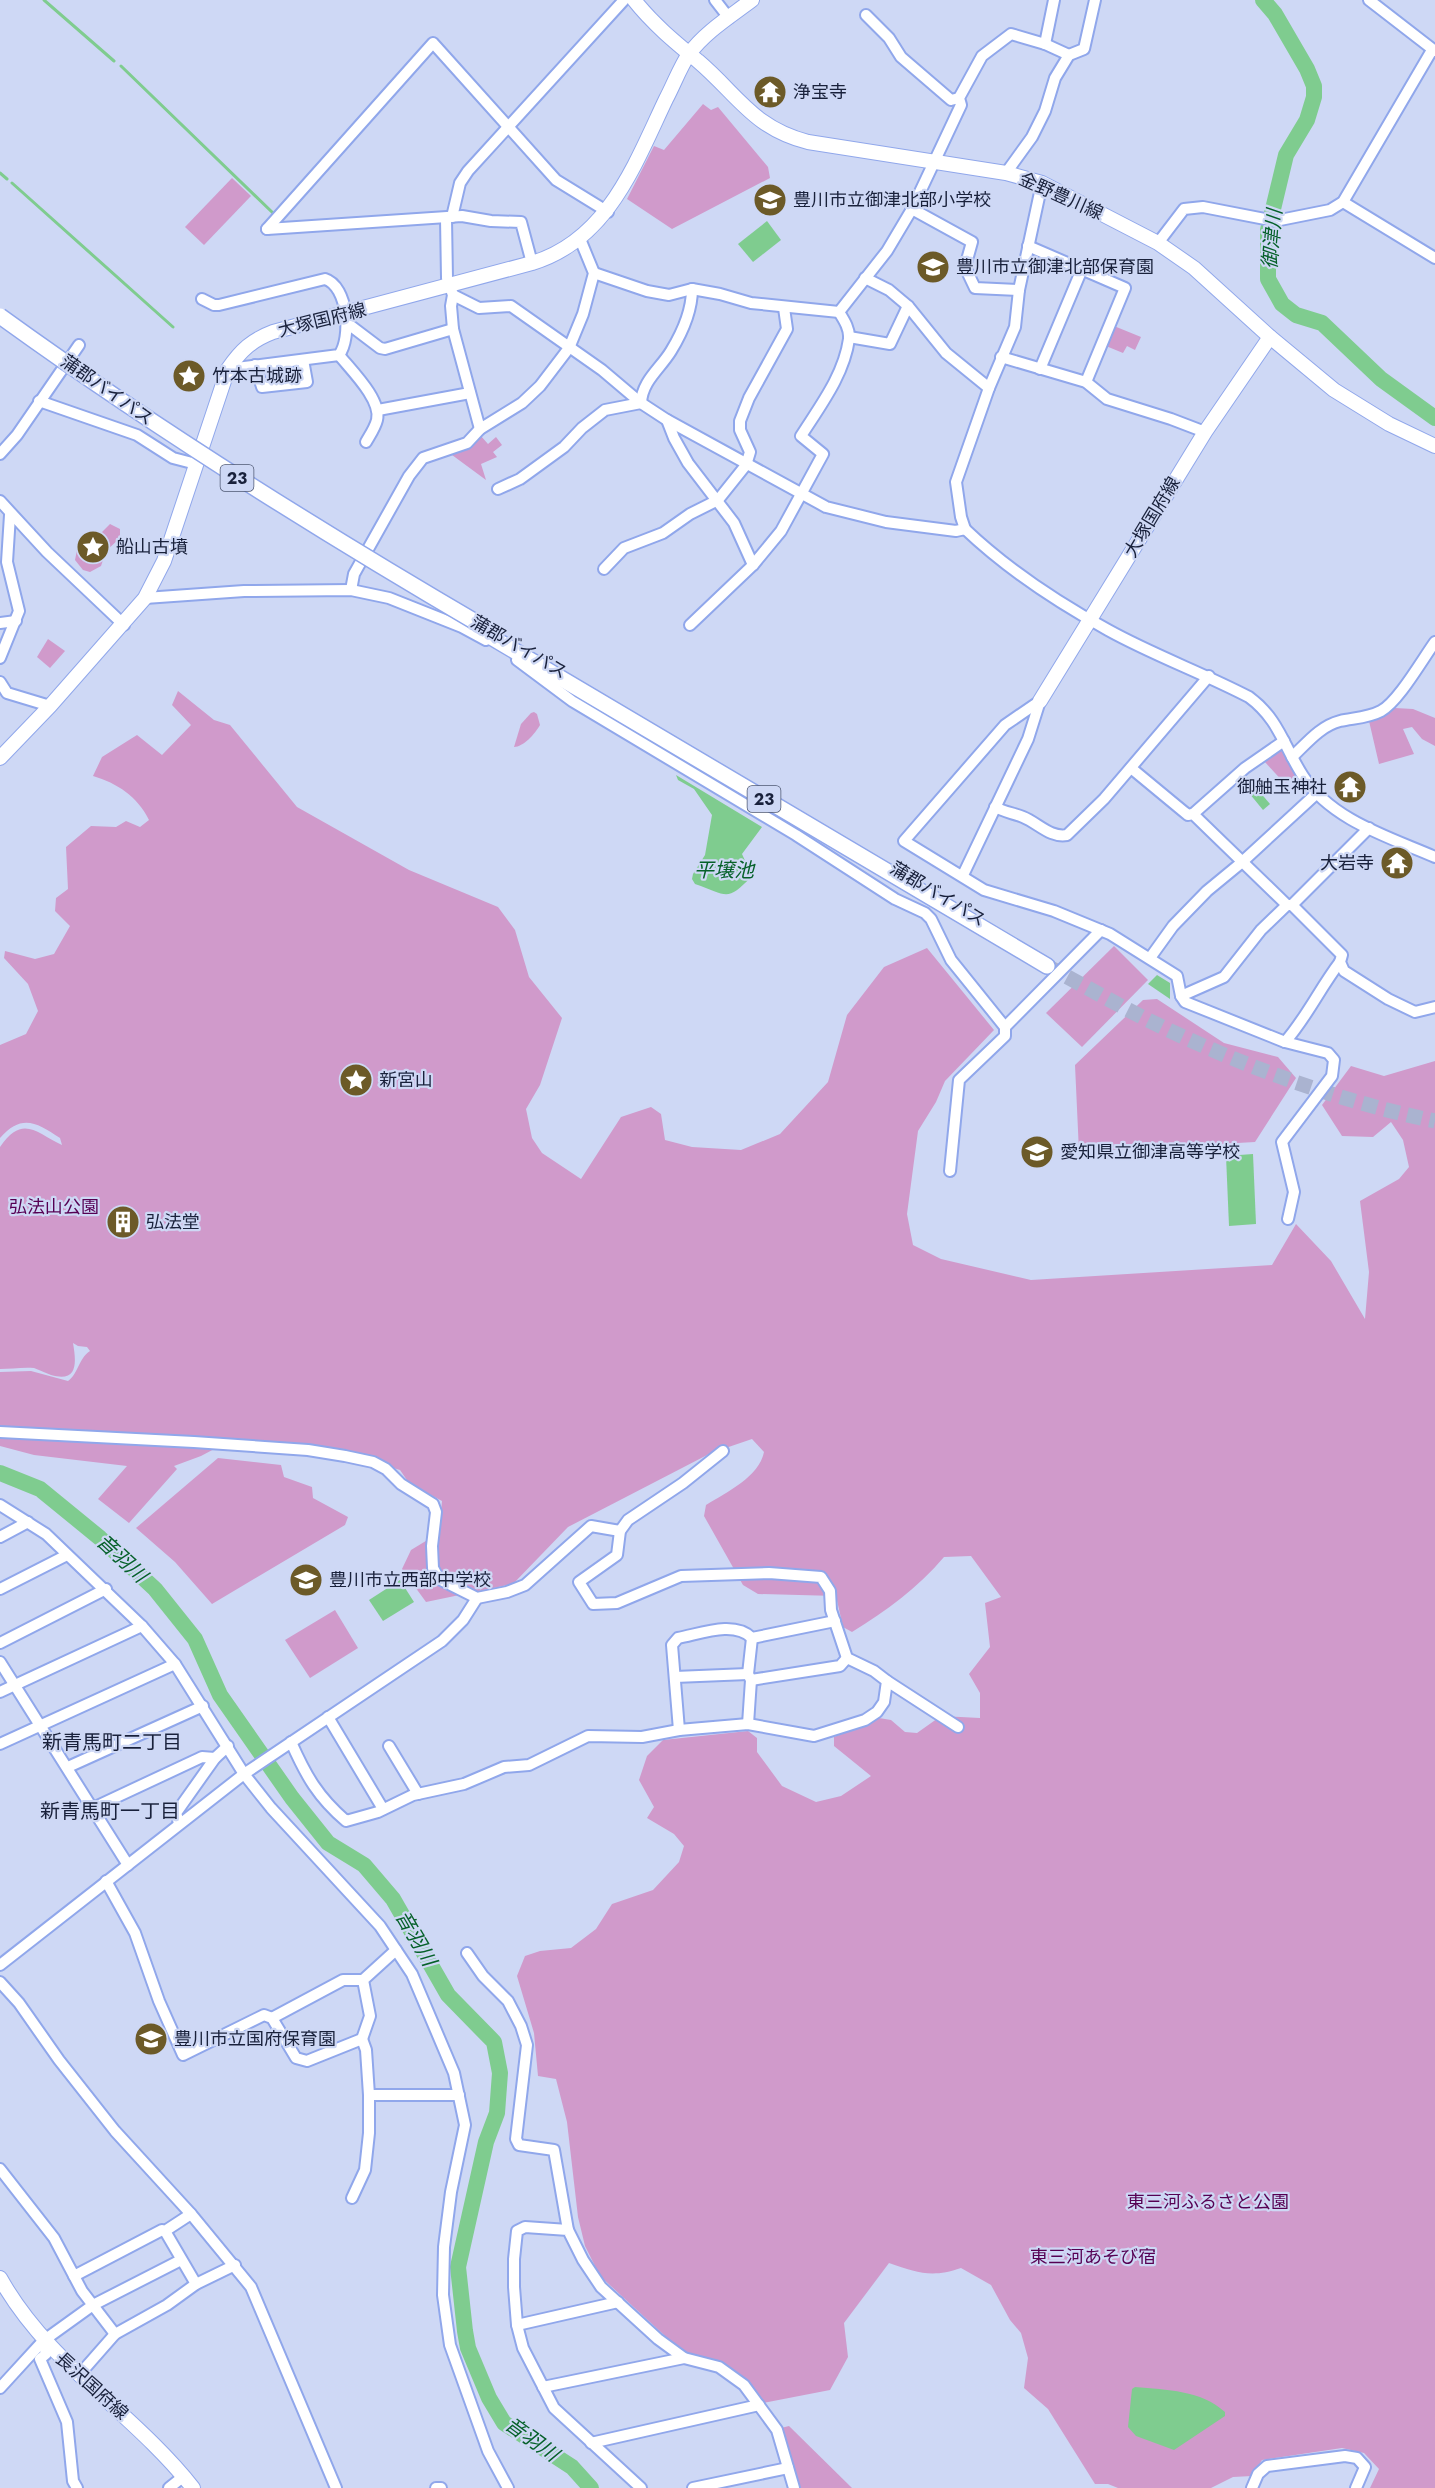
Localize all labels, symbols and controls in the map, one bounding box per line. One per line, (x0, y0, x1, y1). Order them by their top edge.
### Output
temple icon: 浄宝寺 (752, 74, 788, 110)
place label: 浄宝寺 (793, 79, 847, 105)
street label: 金野豊川線 (1015, 166, 1107, 226)
school or university icon: 豊川市立御津北部小学校 (752, 182, 788, 218)
place label: 豊川市立御津北部小学校 (793, 187, 991, 213)
water label: 御津川 (1255, 206, 1290, 270)
school or university icon: 豊川市立御津北部保育園 (915, 249, 951, 285)
place label: 豊川市立御津北部保育園 (956, 254, 1154, 280)
street label: 大塚国府線 (275, 296, 369, 344)
street label: 蒲郡バイパス (55, 348, 159, 432)
place icon: 竹本古城跡 (171, 358, 207, 394)
place label: 竹本古城跡 (212, 363, 302, 389)
road number: 23 (220, 465, 254, 491)
street label: 大塚国府線 (1118, 472, 1186, 562)
place icon: 船山古墳 (75, 529, 111, 565)
place label: 船山古墳 (116, 534, 188, 560)
street label: 蒲郡バイパス (466, 609, 572, 685)
temple icon: 御舳玉神社 (1332, 769, 1368, 805)
place label: 御舳玉神社 (1237, 774, 1327, 800)
road number: 23 (748, 786, 780, 812)
temple icon: 大岩寺 (1379, 845, 1415, 881)
place label: 大岩寺 (1320, 850, 1374, 876)
street label: 蒲郡バイパス (885, 855, 991, 933)
water label: 平壌池 (694, 856, 756, 885)
place icon: 新宮山 (338, 1062, 374, 1098)
place label: 新宮山 (379, 1067, 433, 1093)
school or university icon: 愛知県立御津高等学校 (1019, 1134, 1055, 1170)
place label: 愛知県立御津高等学校 (1060, 1139, 1240, 1165)
park label: 弘法山公園 (9, 1194, 99, 1220)
building icon: 弘法堂 (105, 1204, 141, 1240)
place label: 弘法堂 (146, 1209, 200, 1235)
water label: 音羽川 (90, 1527, 155, 1591)
school or university icon: 豊川市立西部中学校 (288, 1562, 324, 1598)
place label: 豊川市立西部中学校 (329, 1567, 491, 1593)
district label: 新青馬町二丁目 (42, 1728, 182, 1757)
district label: 新青馬町一丁目 (40, 1797, 180, 1826)
water label: 音羽川 (388, 1905, 444, 1973)
school or university icon: 豊川市立国府保育園 (133, 2021, 169, 2057)
place label: 豊川市立国府保育園 (174, 2026, 336, 2052)
park label: 東三河ふるさと公園 (1127, 2189, 1289, 2215)
park label: 東三河あそび宿 (1030, 2244, 1156, 2270)
street label: 長沢国府線 (50, 2346, 134, 2426)
water label: 音羽川 (499, 2410, 566, 2470)

